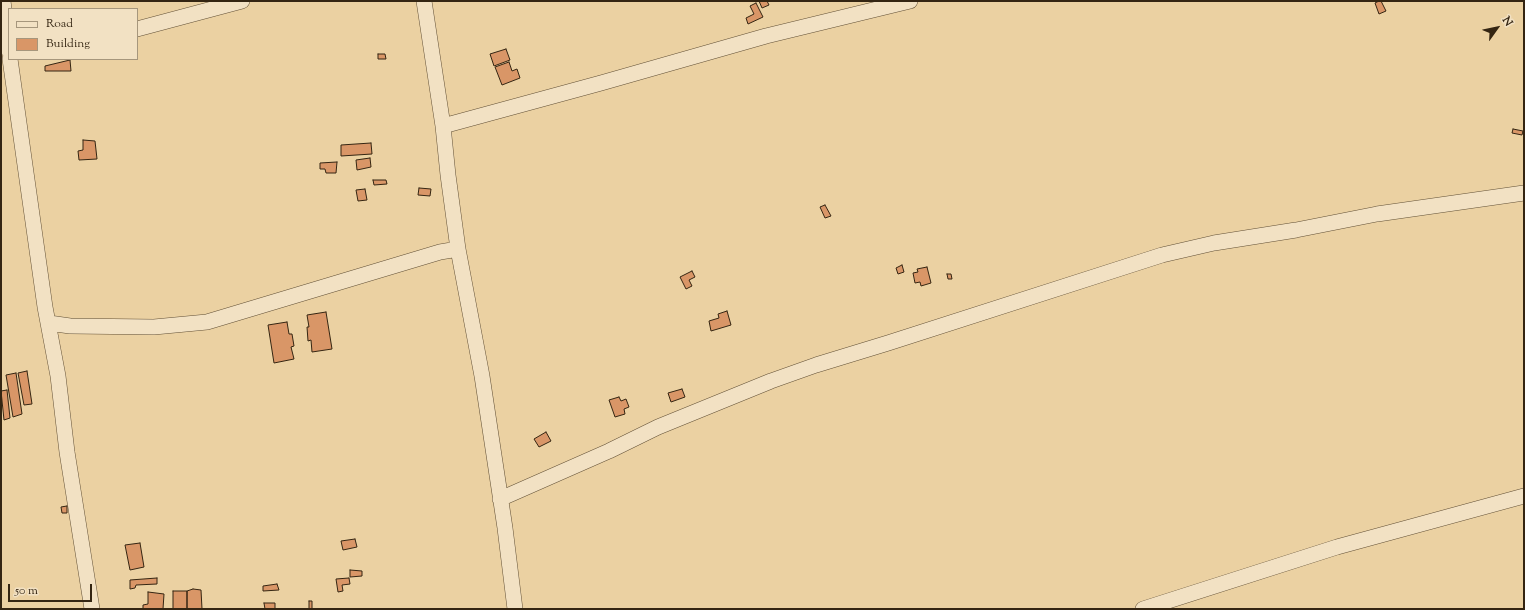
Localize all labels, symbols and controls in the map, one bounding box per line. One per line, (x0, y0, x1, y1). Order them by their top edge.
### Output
legend (8, 8, 138, 60)
north arrow (1477, 8, 1517, 48)
text: N (1498, 13, 1516, 30)
text: Road (46, 15, 73, 33)
text: Building (46, 35, 90, 53)
scale bar (10, 576, 94, 602)
text: 50 m (15, 582, 38, 600)

